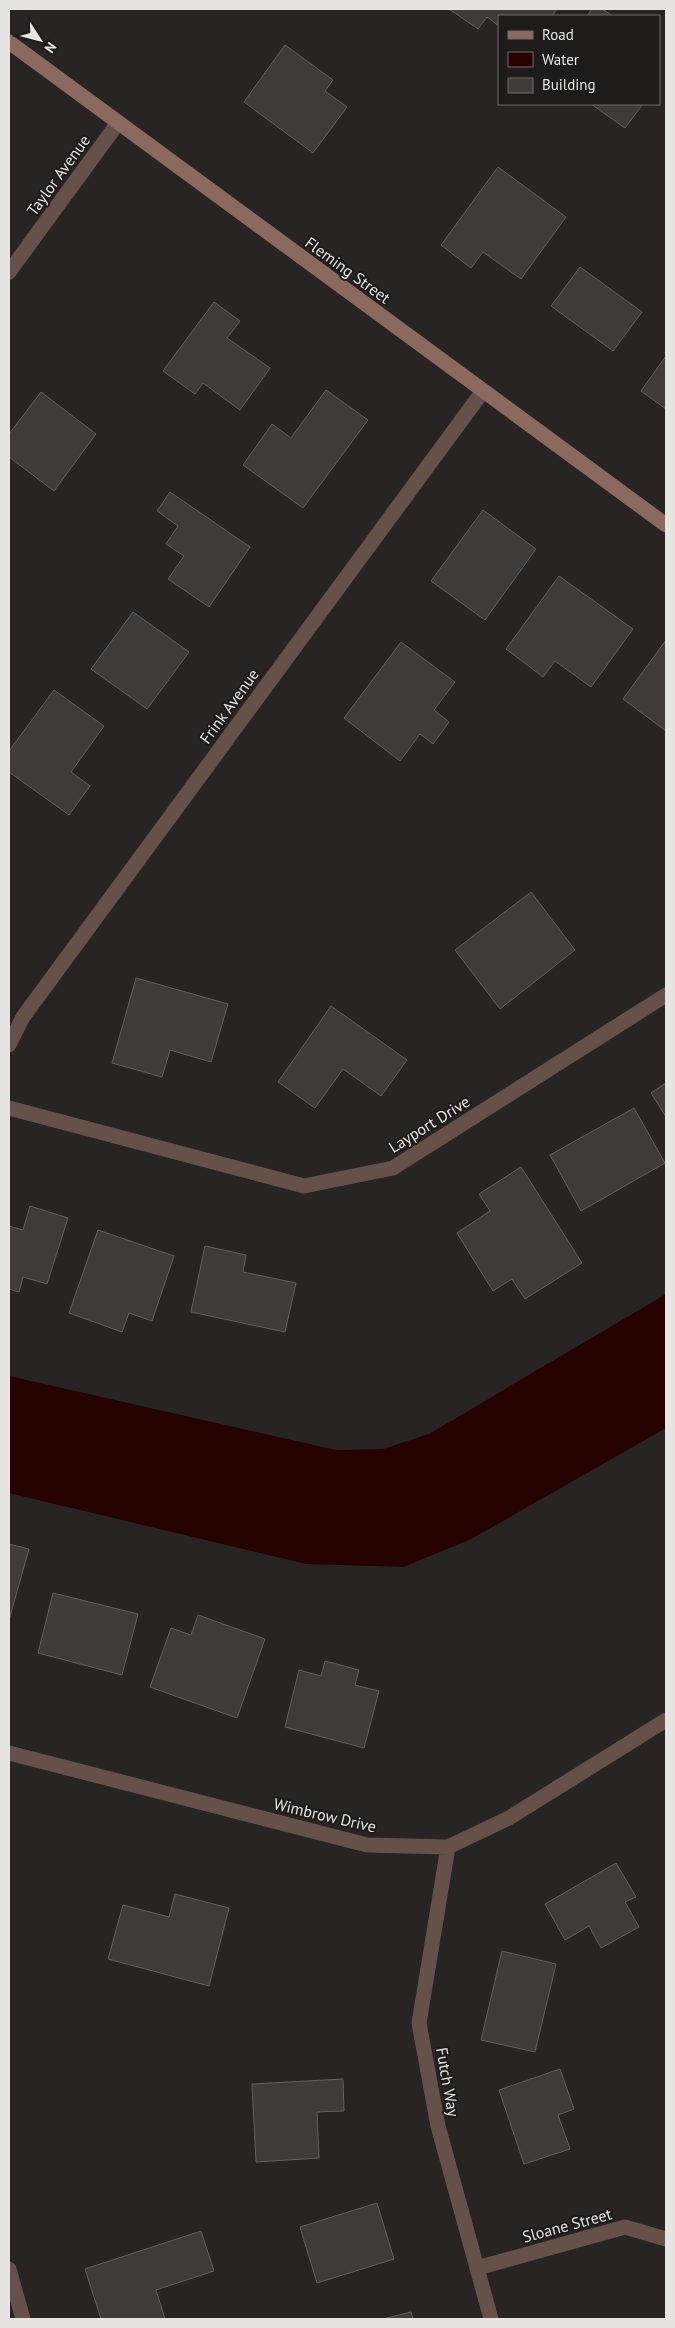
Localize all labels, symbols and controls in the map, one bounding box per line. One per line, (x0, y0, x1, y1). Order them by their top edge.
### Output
north arrow (15, 15, 65, 65)
legend (498, 15, 660, 105)
text: Road (542, 25, 574, 44)
text: N (41, 39, 61, 57)
text: Water (542, 50, 579, 69)
text: Building (542, 75, 596, 94)
street label: Taylor Avenue (22, 131, 94, 219)
street label: Fleming Street (301, 232, 395, 308)
street label: Frink Avenue (195, 665, 263, 747)
street label: Layport Drive (385, 1091, 473, 1157)
street label: Wimbrow Drive (272, 1794, 378, 1836)
street label: Futch Way (432, 2046, 464, 2119)
street label: Sloane Street (520, 2203, 614, 2247)

